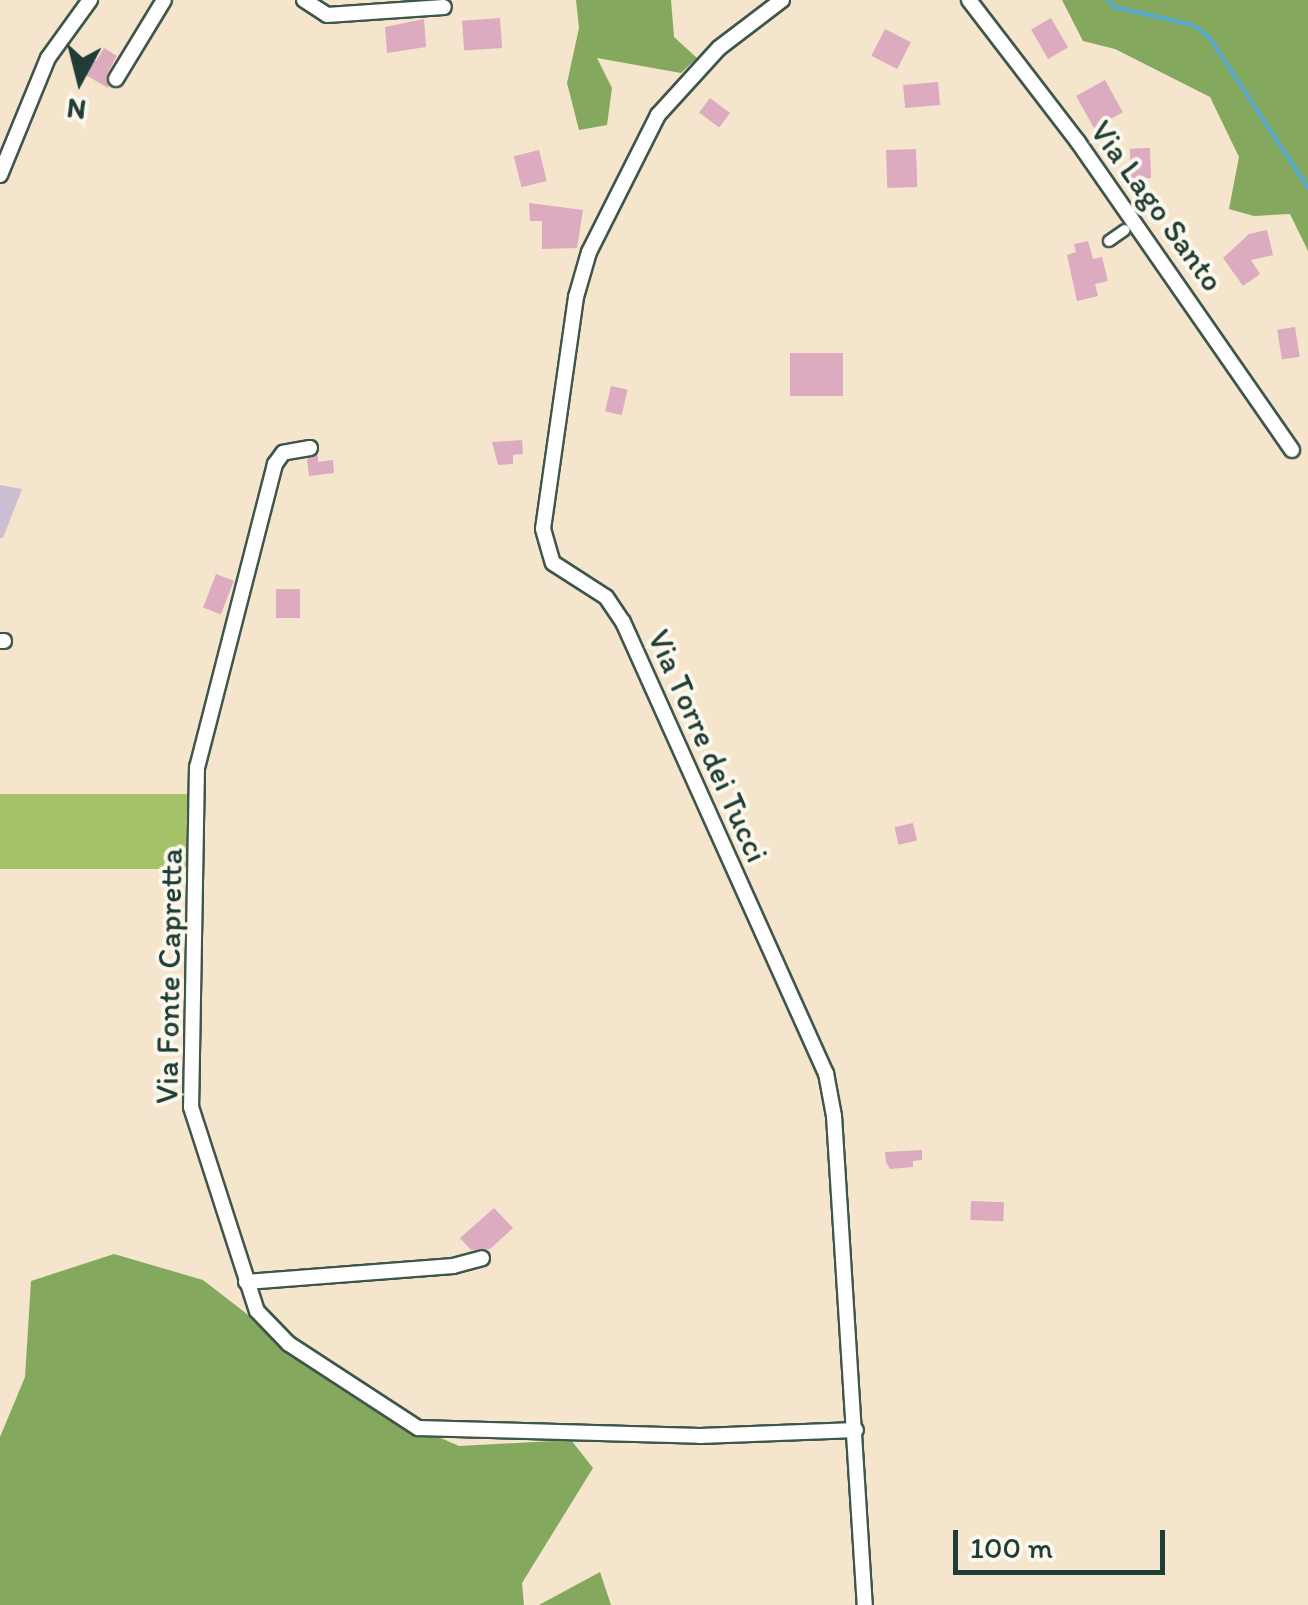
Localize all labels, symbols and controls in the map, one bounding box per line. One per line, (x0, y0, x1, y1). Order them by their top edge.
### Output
north arrow (30, 30, 130, 130)
text: N (65, 92, 88, 128)
street label: Via Lago Santo (1082, 112, 1232, 300)
street label: Via Torre dei Tucci (640, 625, 776, 867)
street label: Via Fonte Capretta (148, 848, 190, 1104)
scale bar (958, 1510, 1170, 1572)
text: 100 m (970, 1529, 1053, 1566)

